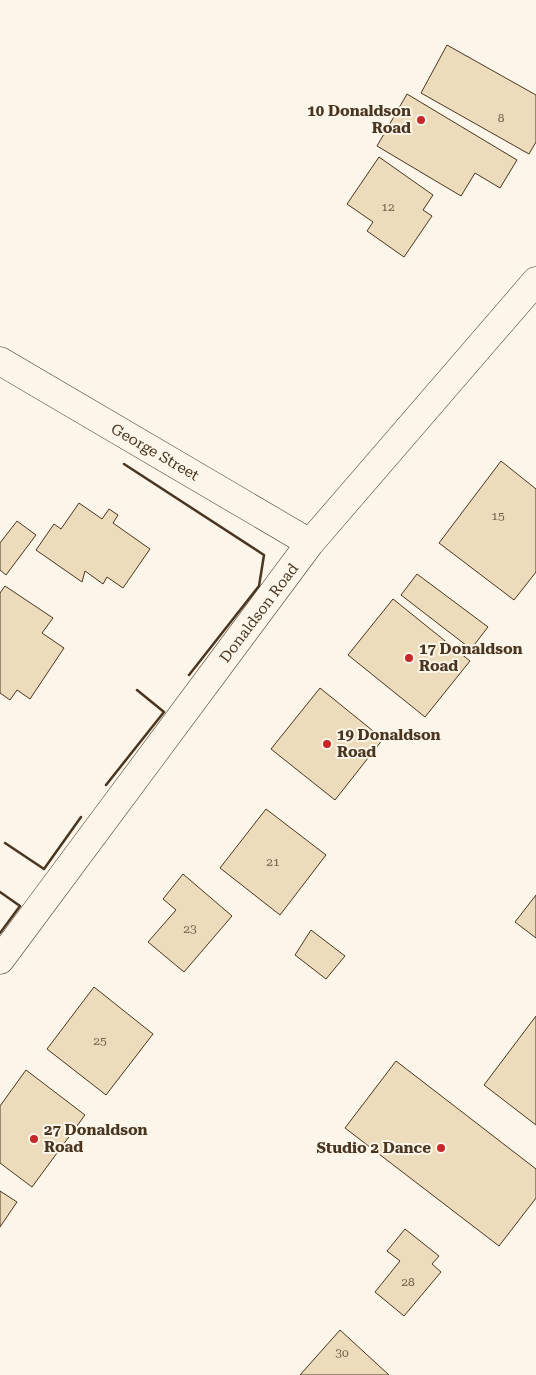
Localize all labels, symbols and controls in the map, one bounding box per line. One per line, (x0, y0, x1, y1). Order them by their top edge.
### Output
place label: 10 Donaldson Road (307, 102, 411, 137)
house number: 8 (498, 111, 505, 125)
marker: 10 Donaldson Road (415, 114, 427, 126)
house number: 12 (381, 200, 395, 214)
street label: George Street (108, 420, 203, 485)
house number: 15 (491, 509, 505, 523)
street label: Donaldson Road (216, 560, 302, 666)
place label: 17 Donaldson Road (419, 640, 523, 675)
marker: 17 Donaldson Road (403, 652, 415, 664)
place label: 19 Donaldson Road (337, 726, 441, 761)
marker: 19 Donaldson Road (321, 738, 333, 750)
house number: 21 (266, 855, 280, 869)
house number: 23 (183, 922, 197, 936)
house number: 25 (93, 1034, 107, 1048)
place label: 27 Donaldson Road (44, 1121, 148, 1156)
marker: 27 Donaldson Road (28, 1133, 40, 1145)
place label: Studio 2 Dance (317, 1139, 431, 1157)
marker: Studio 2 Dance (435, 1142, 447, 1154)
house number: 28 (401, 1275, 415, 1289)
house number: 30 (335, 1346, 349, 1360)

